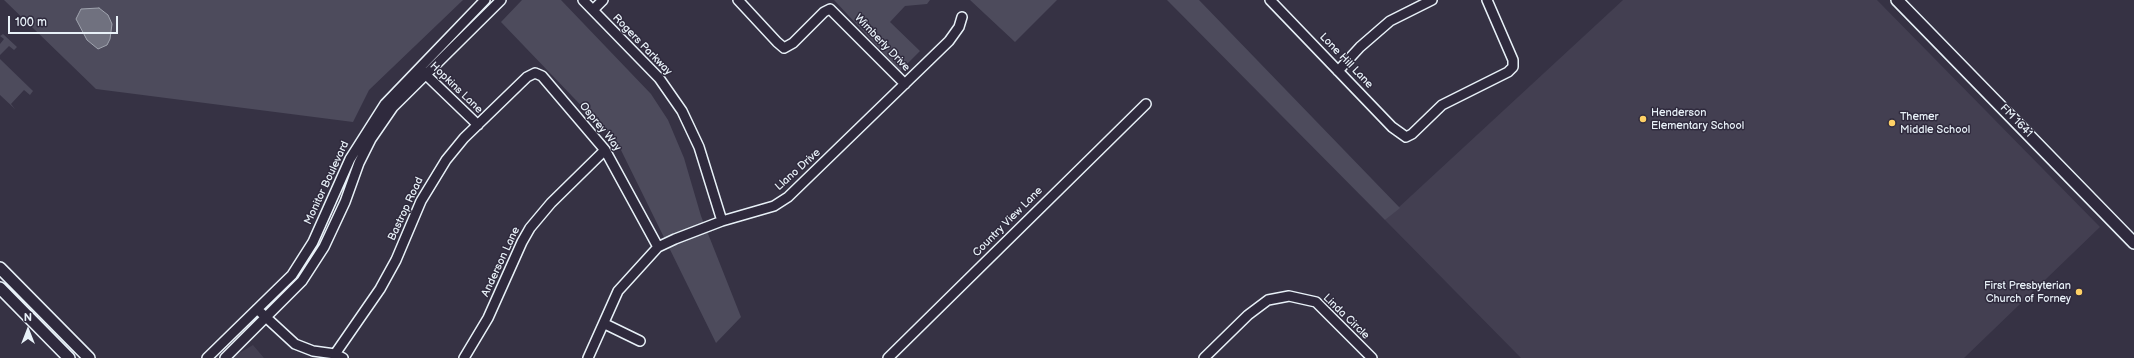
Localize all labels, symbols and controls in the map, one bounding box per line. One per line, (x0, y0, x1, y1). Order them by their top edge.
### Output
scale bar (10, 8, 120, 34)
street label: Rogers Parkway (609, 12, 675, 78)
street label: Wimberly Drive (851, 12, 913, 74)
text: 100 m (15, 15, 47, 30)
street label: Lone Hill Lane (1316, 31, 1376, 91)
street label: Hopkins Lane (427, 60, 485, 116)
street label: Osprey Way (576, 100, 624, 154)
street label: FM 1641 (1997, 102, 2035, 140)
place label: Henderson Elementary School (1651, 106, 1744, 132)
place label: Themer Middle School (1900, 110, 1970, 136)
marker: Henderson Elementary School (1638, 114, 1648, 124)
marker: Themer Middle School (1887, 118, 1897, 128)
street label: Monitor Boulevard (302, 139, 352, 227)
street label: Llano Drive (773, 146, 823, 194)
street label: Bastrop Road (386, 175, 426, 243)
street label: Country View Lane (970, 184, 1046, 260)
street label: Anderson Lane (479, 225, 523, 299)
place label: First Presbyterian Church of Forney (1984, 279, 2071, 305)
marker: First Presbyterian Church of Forney (2074, 287, 2084, 297)
street label: Linda Circle (1320, 292, 1372, 342)
north arrow (8, 310, 48, 350)
text: N (24, 311, 32, 324)

